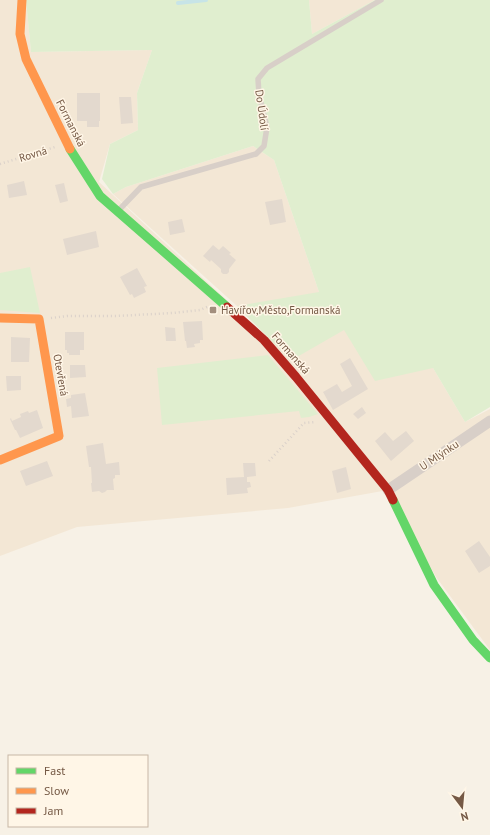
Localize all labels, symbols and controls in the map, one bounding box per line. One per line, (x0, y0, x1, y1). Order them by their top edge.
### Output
street label: Do Údolí (252, 89, 272, 131)
street label: Formanská (53, 97, 89, 149)
street label: Rovná (17, 143, 49, 165)
place label: Havířov,Město,Formanská (221, 303, 340, 317)
marker: Havířov,Město,Formanská (208, 305, 218, 315)
street label: Formanská (269, 329, 313, 377)
street label: Otevřená (50, 353, 72, 397)
street label: U Mlýnku (417, 437, 461, 473)
legend (8, 755, 148, 827)
text: Fast (44, 763, 65, 778)
text: Slow (44, 783, 69, 798)
north arrow (442, 787, 482, 827)
text: Jam (43, 803, 63, 818)
text: N (459, 809, 470, 824)

